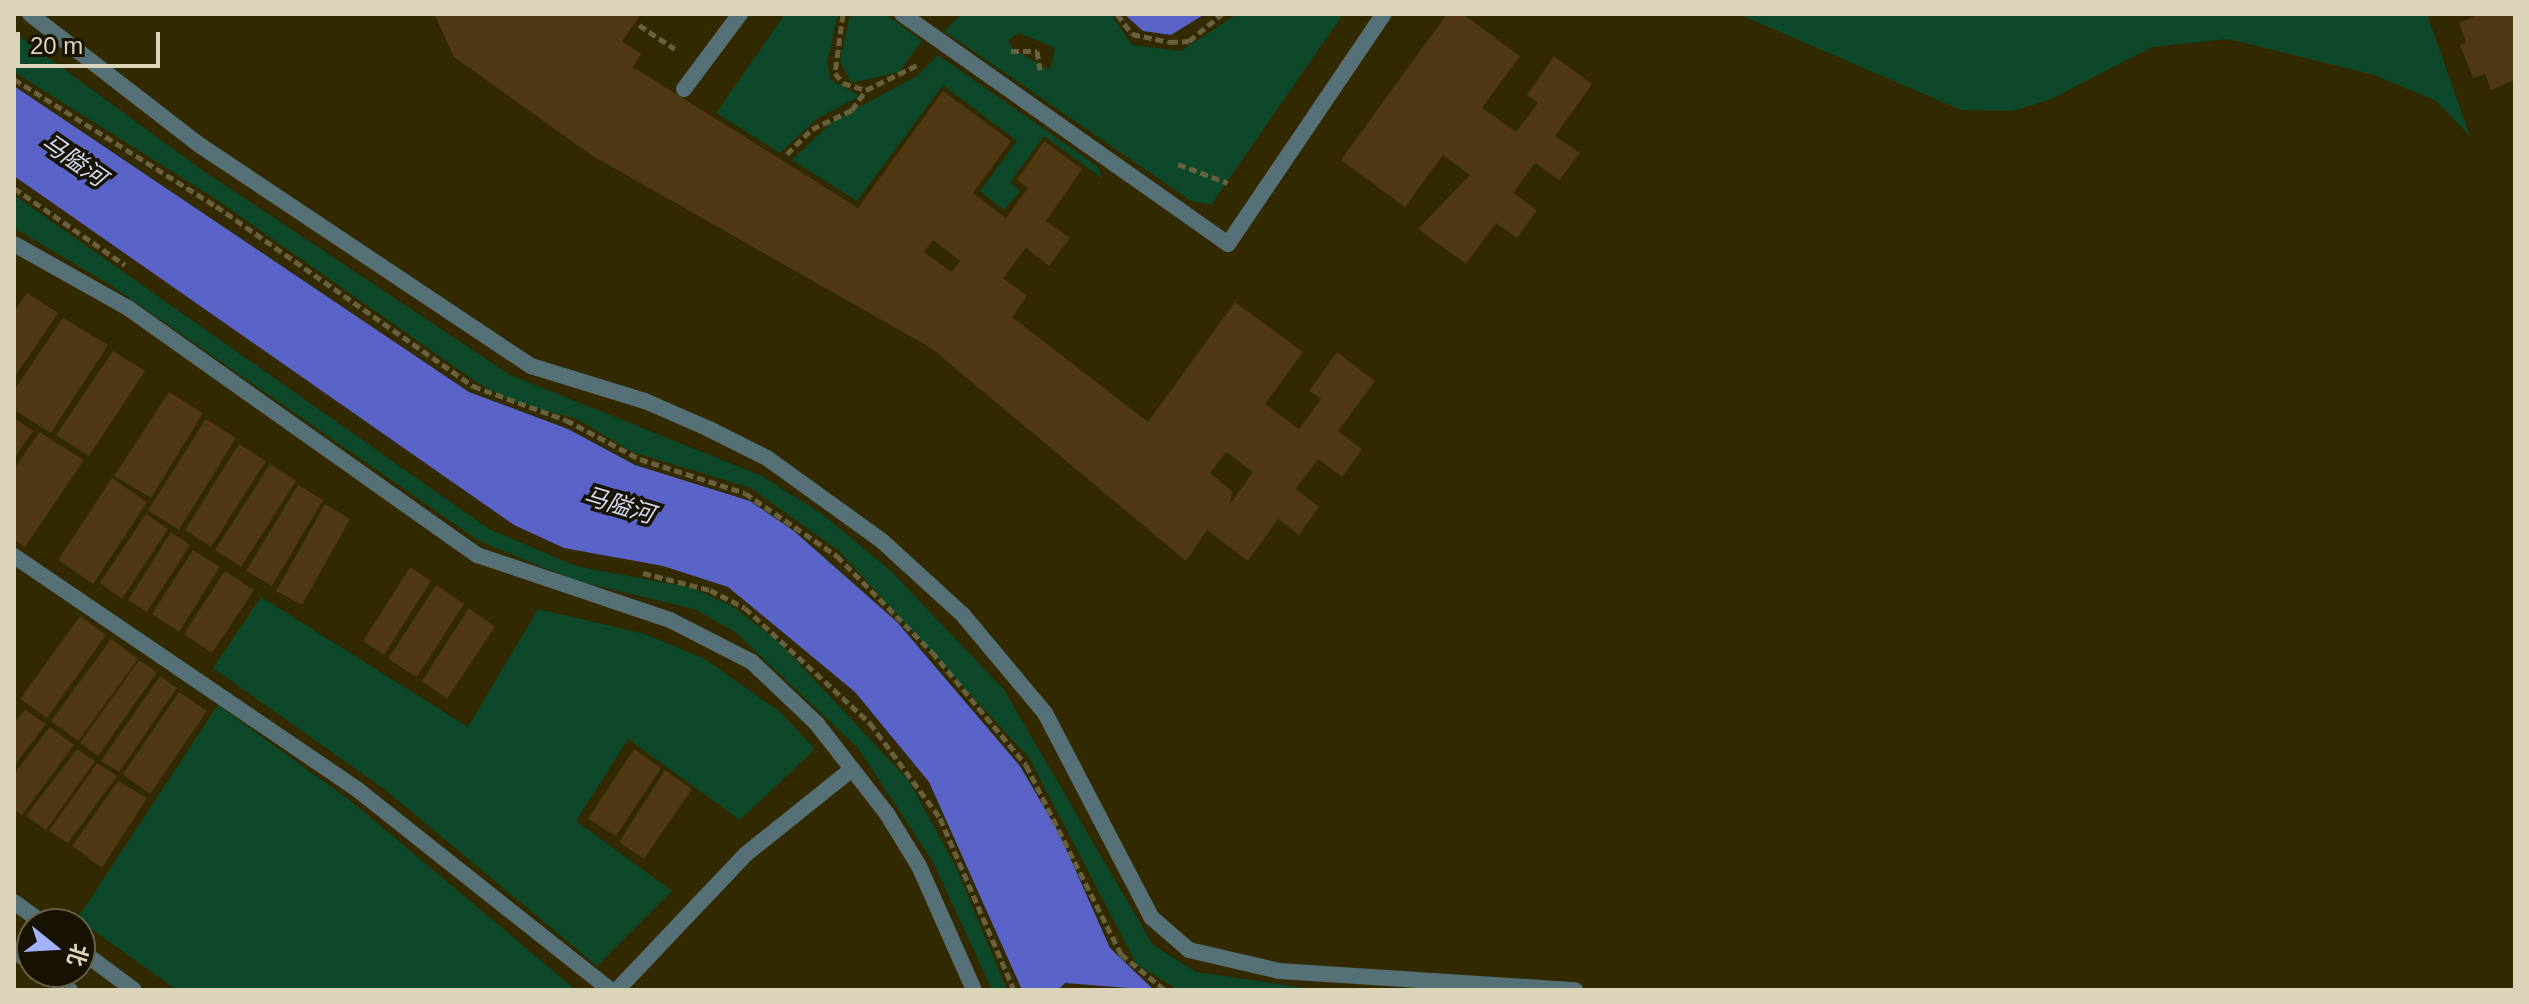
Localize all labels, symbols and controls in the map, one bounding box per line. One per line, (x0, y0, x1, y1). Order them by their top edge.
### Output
scale bar (20, 16, 164, 66)
text: 20 m (30, 32, 83, 59)
water label: 马隘河 (36, 128, 112, 192)
water label: 马隘河 (580, 481, 658, 529)
north arrow (16, 908, 96, 988)
text: 北 (62, 941, 93, 969)

